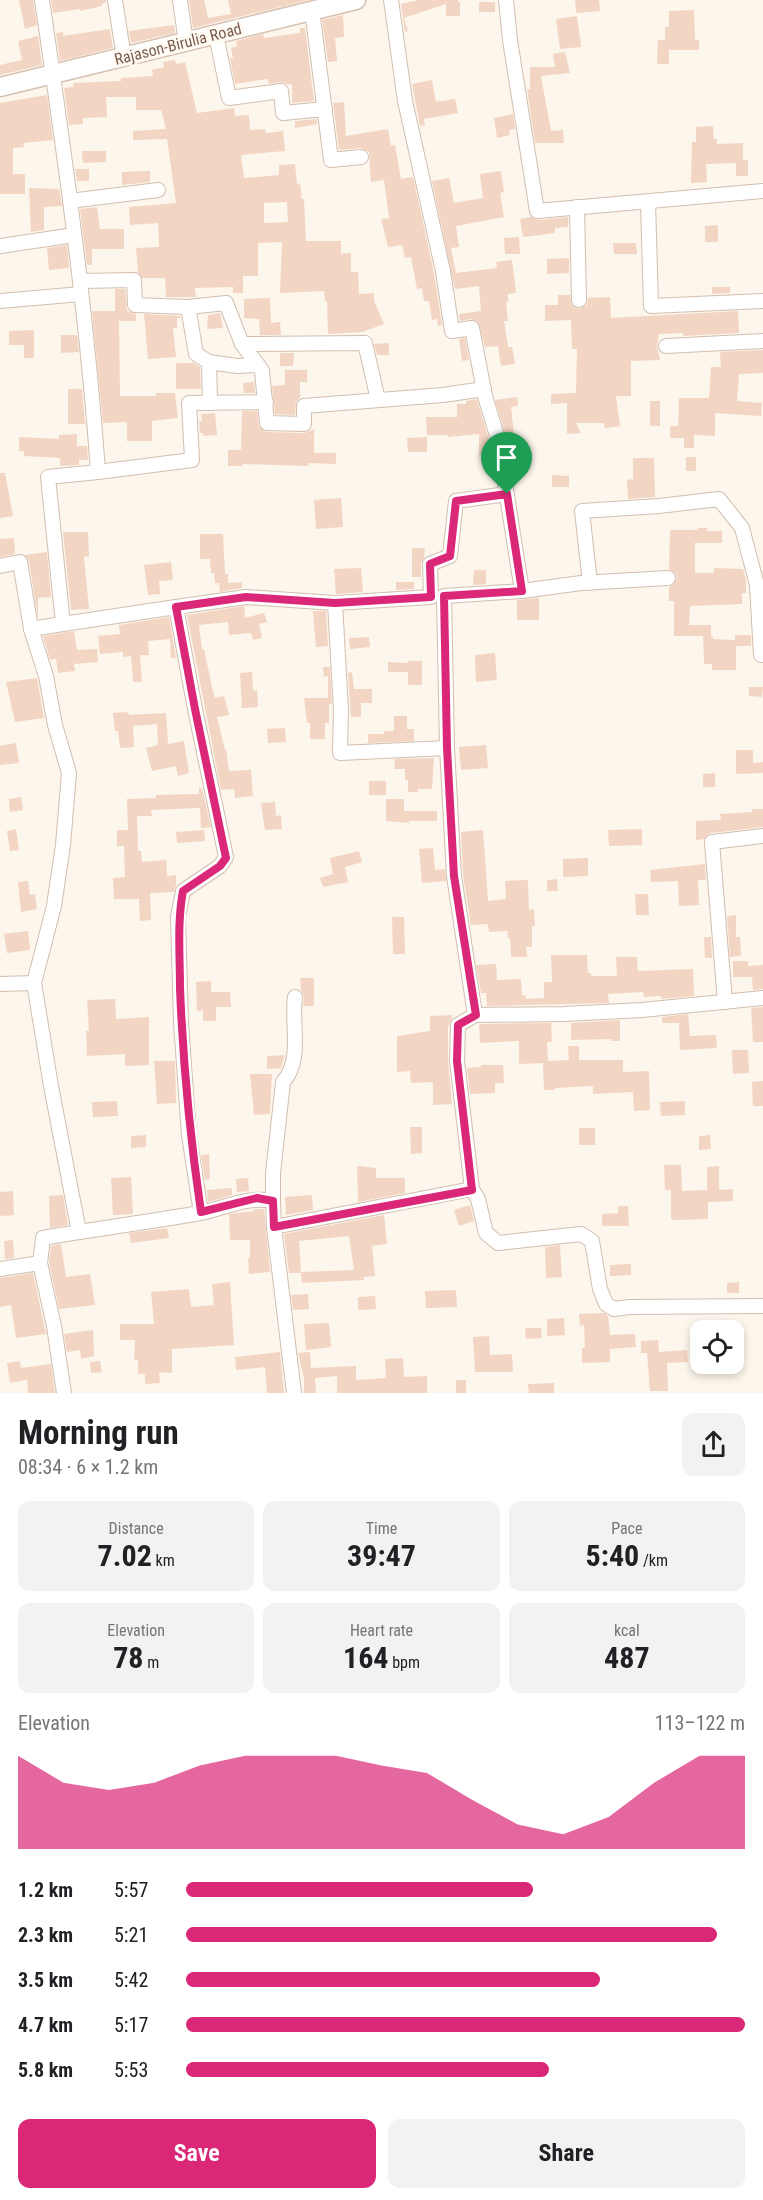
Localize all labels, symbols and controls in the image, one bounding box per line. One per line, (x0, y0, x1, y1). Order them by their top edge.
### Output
street label: Rajason-Birulia Road (112, 19, 244, 69)
pin (481, 432, 532, 494)
icon: arrive (490, 441, 523, 474)
map controls (690, 1320, 744, 1374)
button: locate (690, 1320, 744, 1374)
text: Morning run (18, 1413, 179, 1452)
button: share (682, 1413, 745, 1476)
text: 08:34 · 6 × 1.2 km (18, 1455, 158, 1479)
text: Distance (109, 1519, 164, 1538)
text: Time (366, 1519, 397, 1538)
text: Pace (611, 1519, 642, 1538)
text: 7.02 (98, 1538, 152, 1573)
text: 39:47 (347, 1538, 416, 1573)
text: 5:40 (586, 1538, 639, 1573)
text: km (152, 1551, 175, 1570)
text: /km (639, 1551, 668, 1570)
text: Elevation (107, 1621, 165, 1640)
text: Heart rate (350, 1621, 413, 1640)
text: kcal (614, 1621, 640, 1640)
text: 78 (113, 1640, 143, 1675)
text: 164 (343, 1640, 388, 1675)
text: 487 (604, 1640, 650, 1675)
text: m (143, 1653, 159, 1672)
text: bpm (388, 1653, 420, 1672)
text: Elevation (18, 1711, 90, 1735)
text: 113–122 m (655, 1711, 745, 1735)
text: 1.2 km (18, 1878, 73, 1902)
text: 5:57 (114, 1878, 148, 1902)
text: 2.3 km (18, 1923, 73, 1947)
text: 5:21 (114, 1923, 148, 1947)
text: 3.5 km (18, 1968, 73, 1992)
text: 5:42 (114, 1968, 148, 1992)
text: 4.7 km (18, 2013, 73, 2037)
text: 5:17 (114, 2013, 148, 2037)
text: 5.8 km (18, 2058, 73, 2082)
text: 5:53 (114, 2058, 148, 2082)
button: Save (18, 2119, 376, 2188)
button: Share (388, 2119, 745, 2188)

